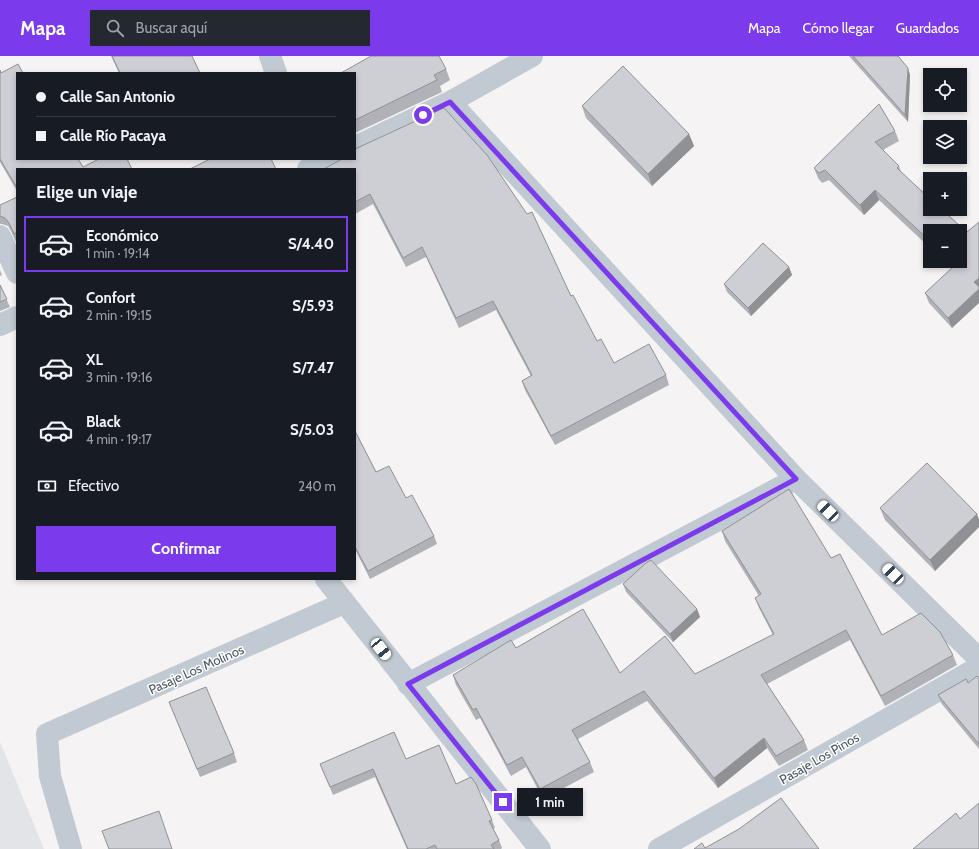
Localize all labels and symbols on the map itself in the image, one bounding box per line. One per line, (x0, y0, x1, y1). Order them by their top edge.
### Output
route start (414, 106, 432, 124)
car (815, 498, 841, 524)
car (880, 561, 906, 587)
car (369, 636, 393, 662)
street label: Pasaje Los Molinos (146, 641, 247, 698)
street label: Pasaje Los Pinos (776, 728, 863, 788)
callout: 1 min (517, 788, 583, 816)
route end (494, 793, 512, 811)

